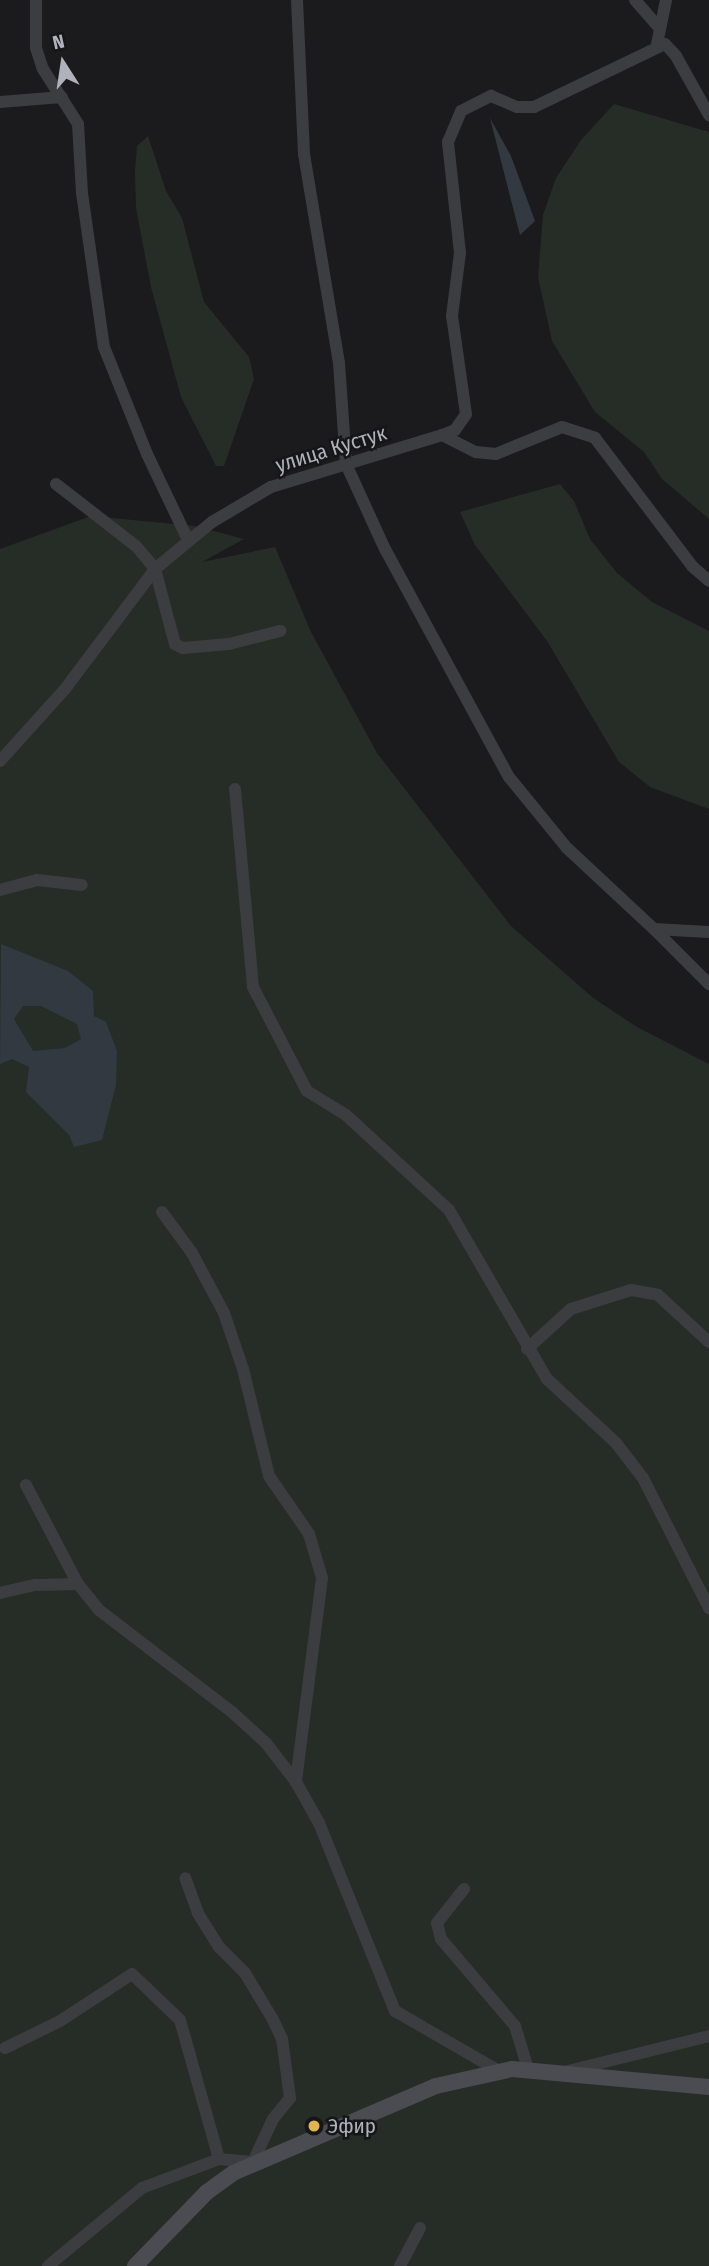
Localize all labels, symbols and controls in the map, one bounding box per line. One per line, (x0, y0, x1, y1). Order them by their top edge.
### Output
north arrow (28, 28, 98, 98)
text: N (51, 30, 66, 54)
street label: улица Кустук (273, 420, 389, 478)
place label: Эфир (328, 2113, 376, 2139)
marker: Эфир (306, 2118, 322, 2134)

